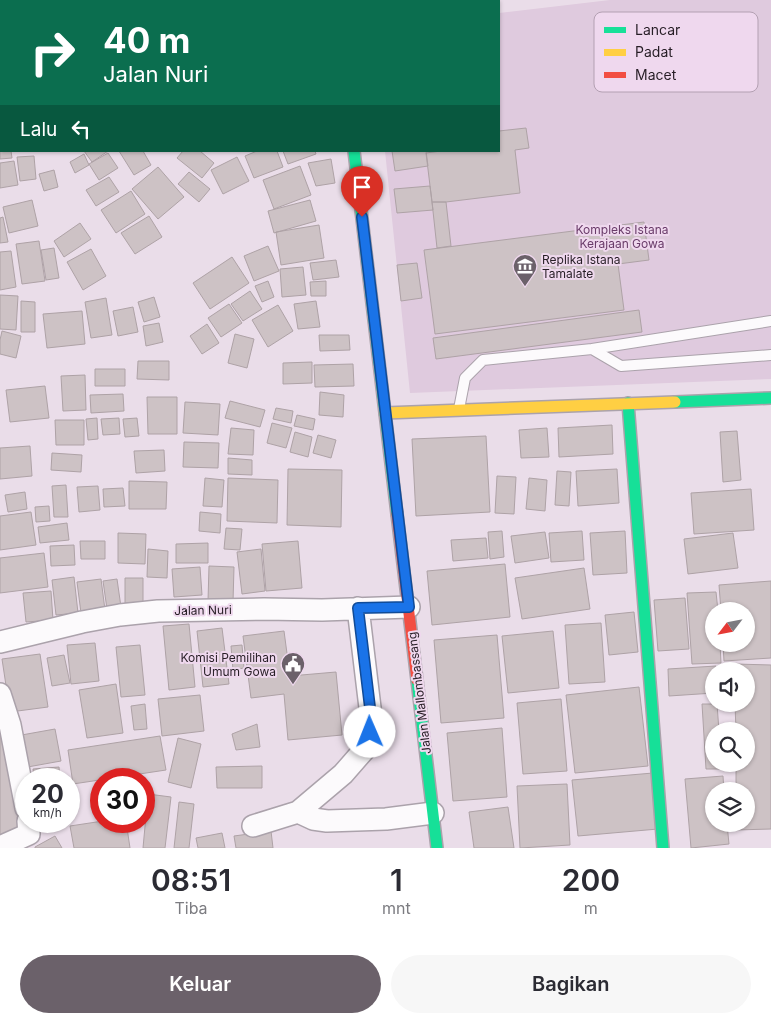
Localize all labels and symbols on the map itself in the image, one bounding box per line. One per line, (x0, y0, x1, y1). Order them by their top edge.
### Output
legend (594, 12, 758, 92)
text: Lancar (635, 21, 680, 38)
text: Padat (635, 43, 673, 60)
text: Macet (635, 66, 677, 83)
pin (341, 166, 383, 217)
park label: Kompleks Istana Kerajaan Gowa (576, 222, 668, 251)
place label: Replika Istana Tamalate (542, 252, 621, 281)
museum icon: Replika Istana Tamalate (512, 253, 538, 287)
street label: Jalan Nuri (174, 602, 232, 618)
north arrow (705, 602, 755, 652)
street label: Jalan Mallombassang (404, 631, 434, 755)
place label: Komisi Pemilihan Umum Gowa (180, 650, 276, 679)
public building icon: Komisi Pemilihan Umum Gowa (280, 651, 306, 685)
position arrow (343, 705, 395, 757)
speed limit sign: 30 (90, 768, 155, 833)

